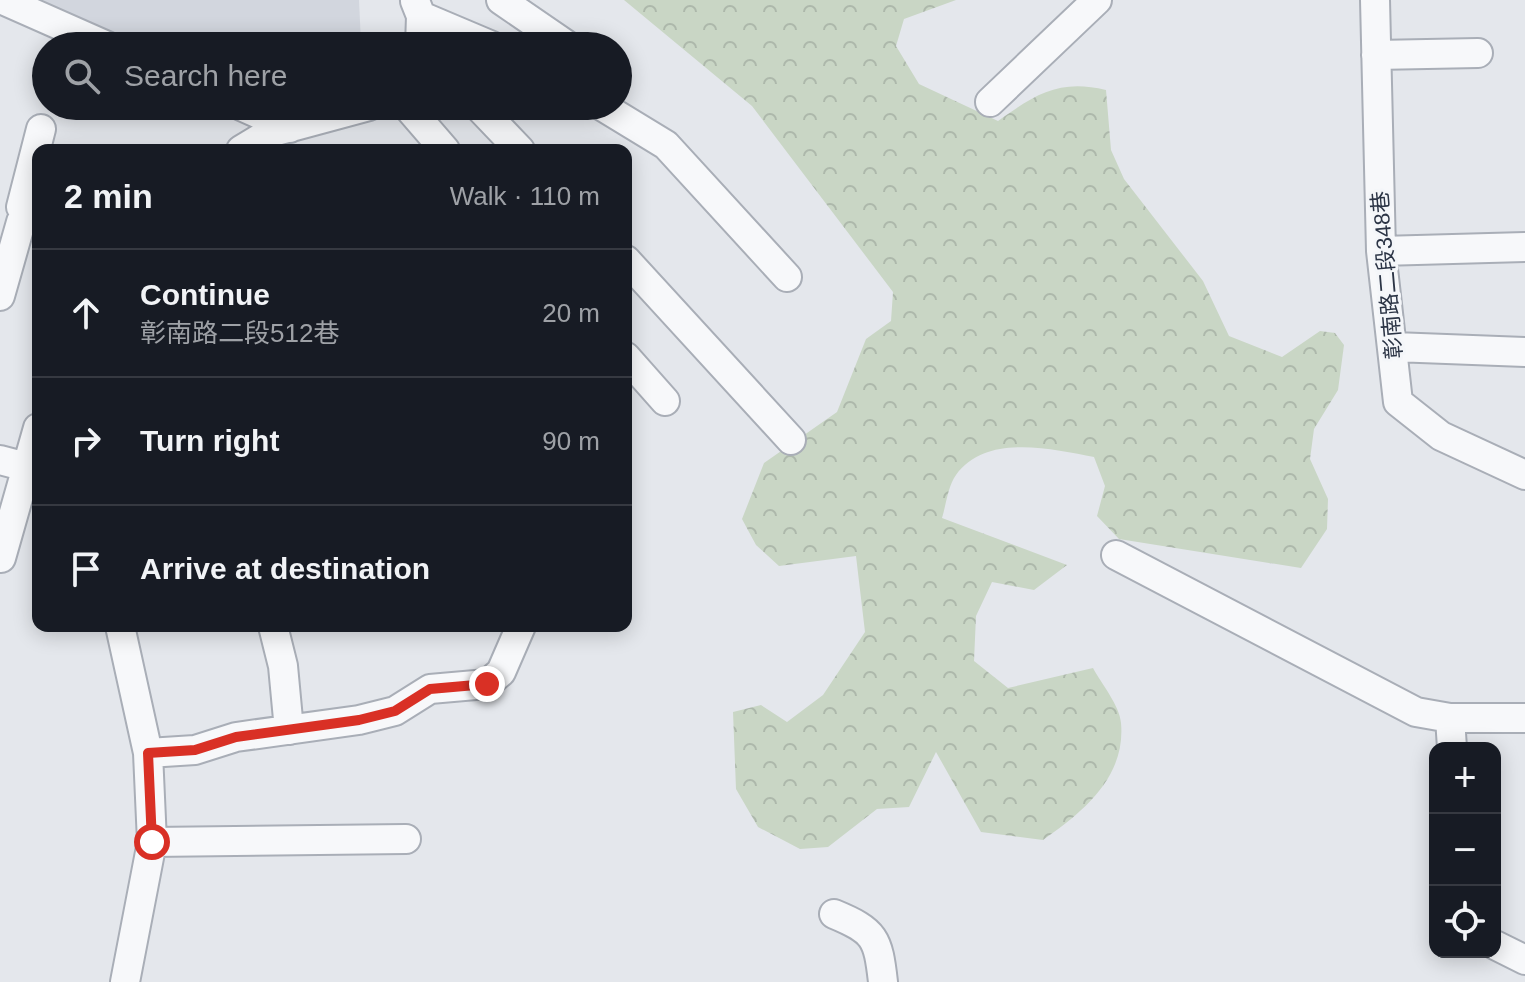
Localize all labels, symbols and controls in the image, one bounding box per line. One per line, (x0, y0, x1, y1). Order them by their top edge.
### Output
search box (32, 32, 632, 120)
icon: search (60, 54, 104, 98)
text: Search here (124, 59, 287, 92)
text: 2 min (64, 177, 153, 215)
text: Walk · 110 m (450, 181, 600, 211)
street label: 彰南路二段348巷 (1367, 190, 1407, 360)
text: Continue (140, 278, 270, 311)
icon: ahead (64, 291, 108, 335)
text: 20 m (542, 298, 600, 328)
text: 彰南路二段512巷 (140, 318, 339, 348)
icon: right (64, 419, 108, 463)
text: Turn right (140, 424, 279, 457)
text: 90 m (542, 426, 600, 456)
icon: arrive (64, 547, 108, 591)
text: Arrive at destination (140, 552, 430, 585)
route end (469, 666, 505, 702)
map controls (1429, 742, 1501, 958)
button: + (1429, 742, 1501, 814)
button: − (1429, 814, 1501, 886)
route start (134, 824, 170, 860)
button: locate (1429, 886, 1501, 958)

